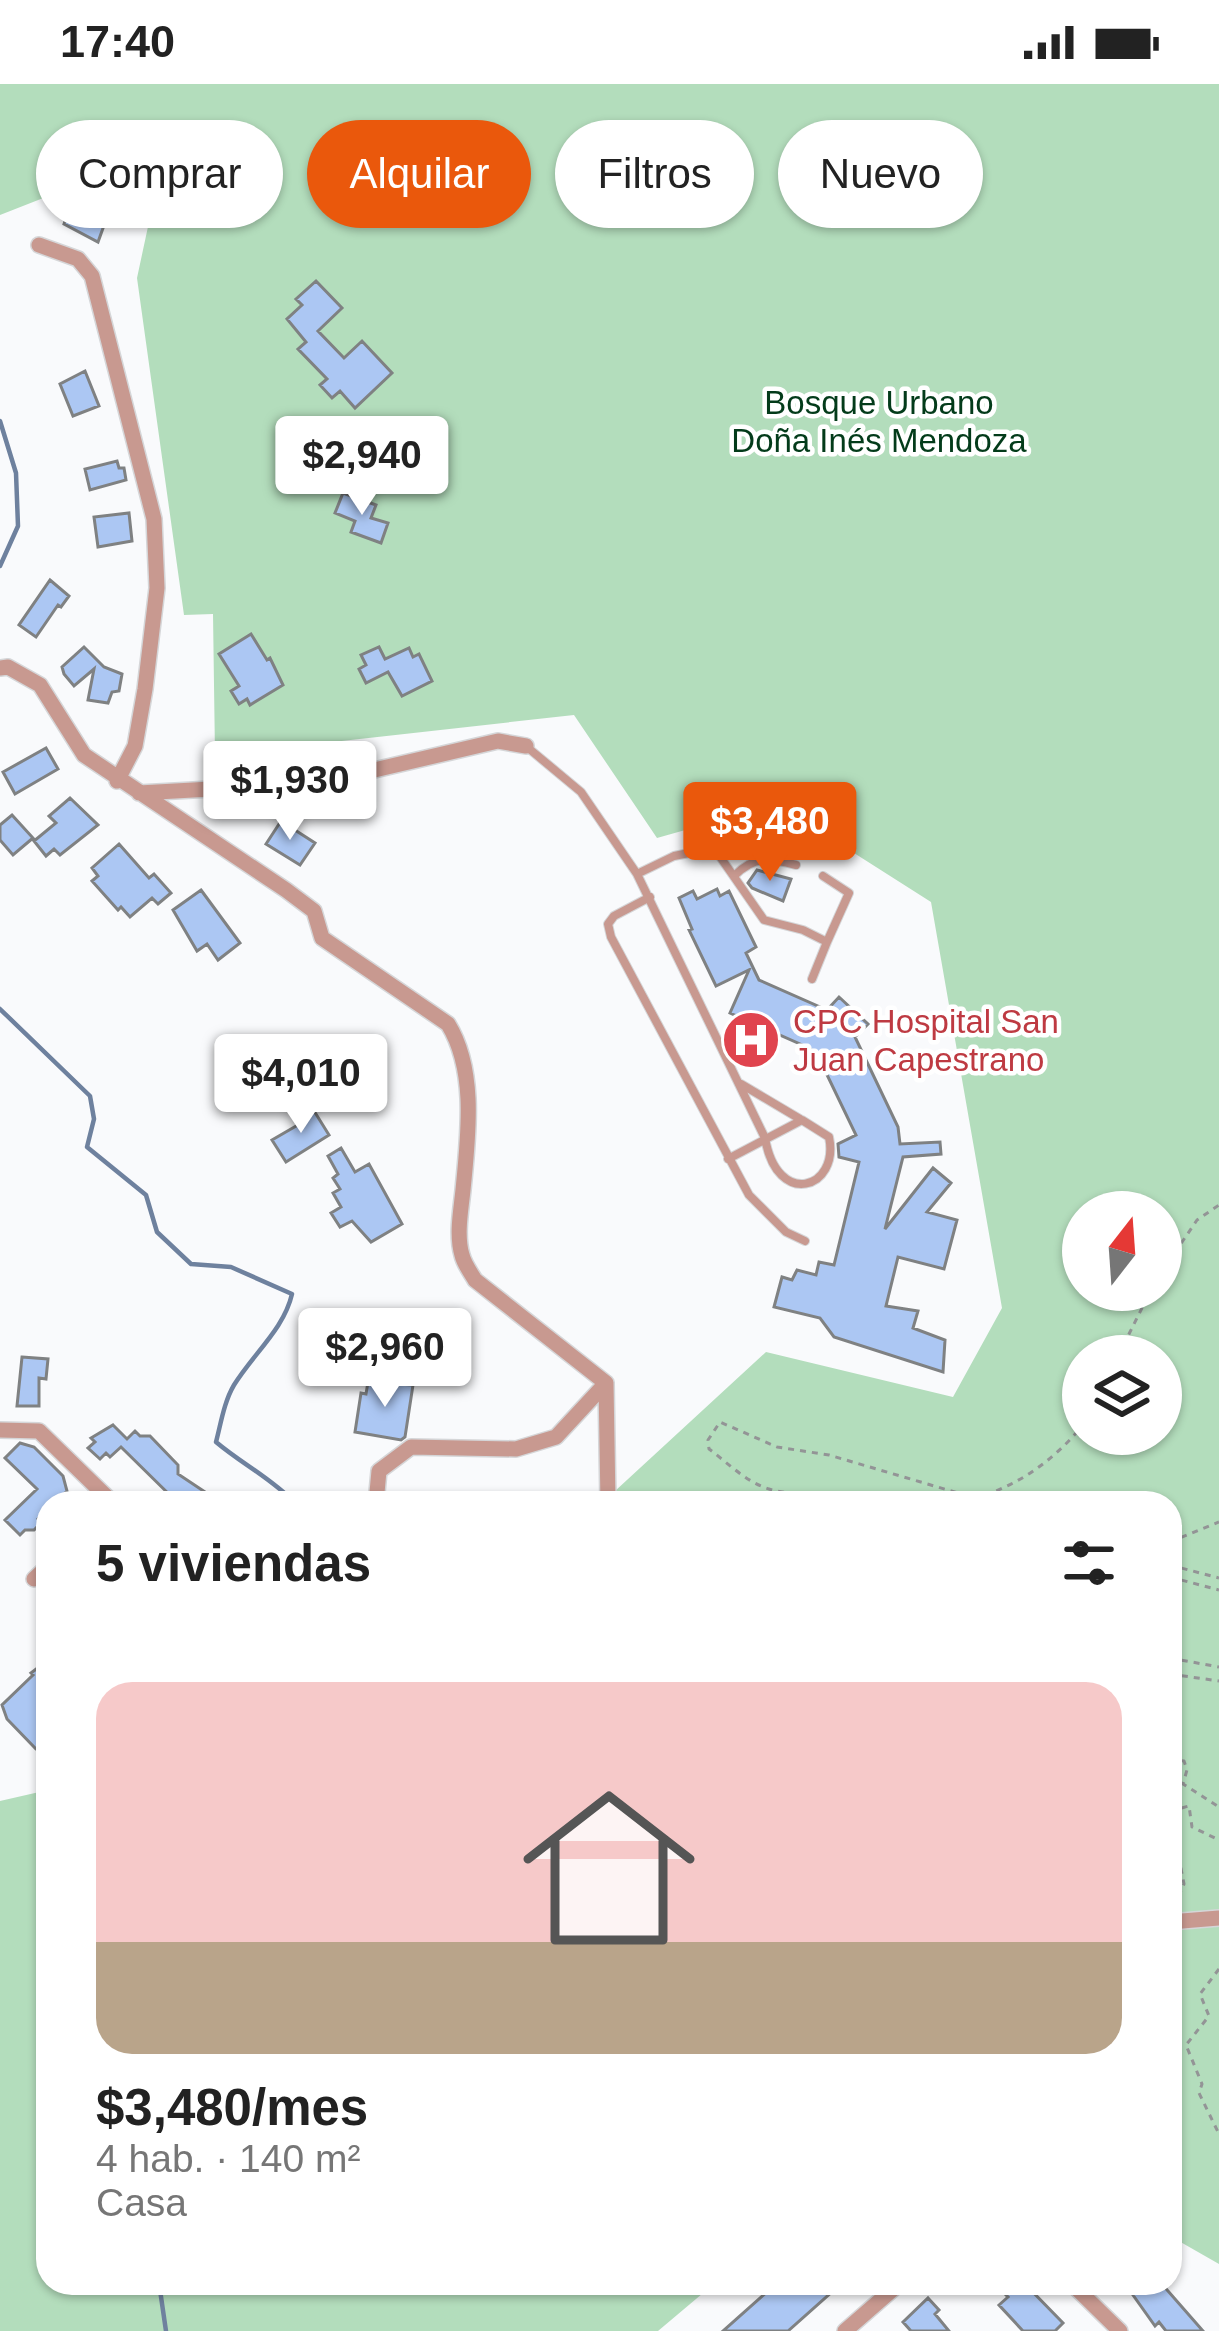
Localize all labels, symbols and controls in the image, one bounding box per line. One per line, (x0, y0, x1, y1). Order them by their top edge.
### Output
text: 17:40 (60, 16, 175, 67)
chip: Comprar (36, 120, 283, 228)
chip: Alquilar (307, 120, 531, 228)
chip: Filtros (555, 120, 754, 228)
chip: Nuevo (778, 120, 983, 228)
park label: Bosque Urbano Doña Inés Mendoza (731, 384, 1027, 459)
pin: $2,940 (264, 416, 460, 518)
text: $2,940 (302, 433, 422, 476)
pin: $1,930 (192, 741, 388, 843)
text: $1,930 (230, 758, 350, 801)
pin: $3,480 (672, 782, 868, 884)
text: $3,480 (710, 799, 830, 842)
place label: CPC Hospital San Juan Capestrano (793, 1003, 1059, 1078)
hospital icon: CPC Hospital San Juan Capestrano (720, 1009, 782, 1071)
pin: $4,010 (203, 1034, 399, 1136)
text: $4,010 (241, 1051, 361, 1094)
north arrow (1062, 1191, 1182, 1311)
map controls (1062, 1191, 1182, 1455)
pin: $2,960 (287, 1308, 483, 1410)
text: $2,960 (325, 1325, 445, 1368)
button: layers (1062, 1335, 1182, 1455)
icon: filters (1056, 1530, 1122, 1596)
text: 5 viviendas (96, 1535, 371, 1592)
icon: home (501, 1760, 717, 1976)
text: $3,480/mes (96, 2079, 368, 2136)
text: 4 hab. · 140 m² (96, 2137, 360, 2180)
text: Casa (96, 2181, 187, 2224)

